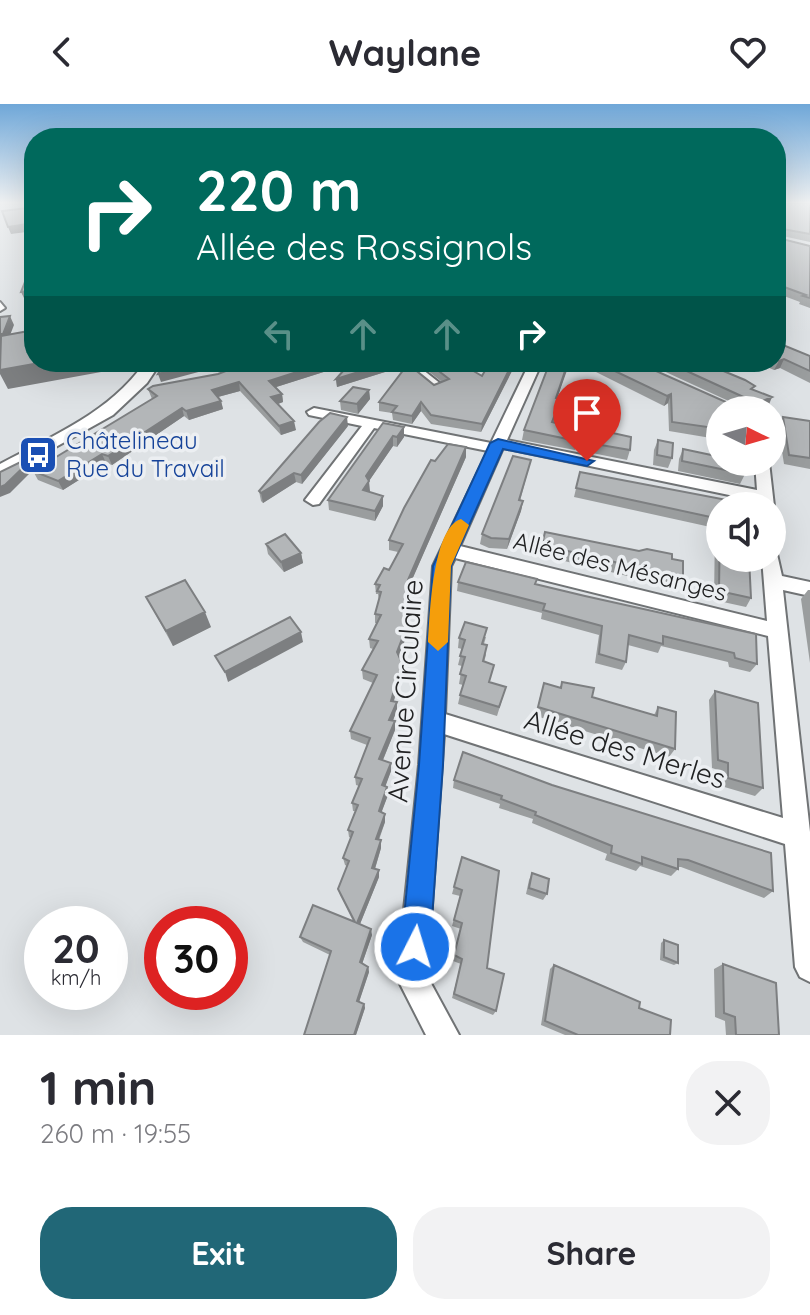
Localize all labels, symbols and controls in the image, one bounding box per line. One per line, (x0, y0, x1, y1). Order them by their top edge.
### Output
icon: back (40, 30, 84, 74)
text: Waylane (329, 30, 481, 75)
icon: heart (726, 30, 770, 74)
text: 220 m (196, 155, 361, 225)
icon: right (64, 160, 168, 264)
text: Allée des Rossignols (196, 224, 532, 269)
icon: left (257, 312, 301, 356)
icon: ahead (341, 312, 385, 356)
icon: ahead (425, 312, 469, 356)
icon: right (509, 312, 553, 356)
pin (553, 379, 621, 461)
icon: arrive (565, 391, 609, 435)
north arrow (706, 396, 786, 476)
map controls (706, 396, 786, 572)
place label: Châtelineau Rue du Travail (66, 425, 225, 483)
bus stop icon: Châtelineau Rue du Travail (17, 434, 59, 476)
button: sound (706, 492, 786, 572)
street label: Allée des Mésanges (511, 525, 730, 607)
street label: Avenue Circulaire (379, 578, 430, 804)
street label: Allée des Merles (520, 701, 730, 796)
position arrow (373, 905, 457, 989)
speed limit sign: 30 (144, 906, 248, 1010)
text: 20 (52, 923, 100, 973)
text: km/h (51, 965, 101, 990)
text: 1 min (40, 1057, 156, 1117)
button: close (686, 1061, 770, 1145)
text: 260 m · 19:55 (40, 1117, 191, 1150)
button: Exit (40, 1207, 397, 1299)
button: Share (413, 1207, 770, 1299)

